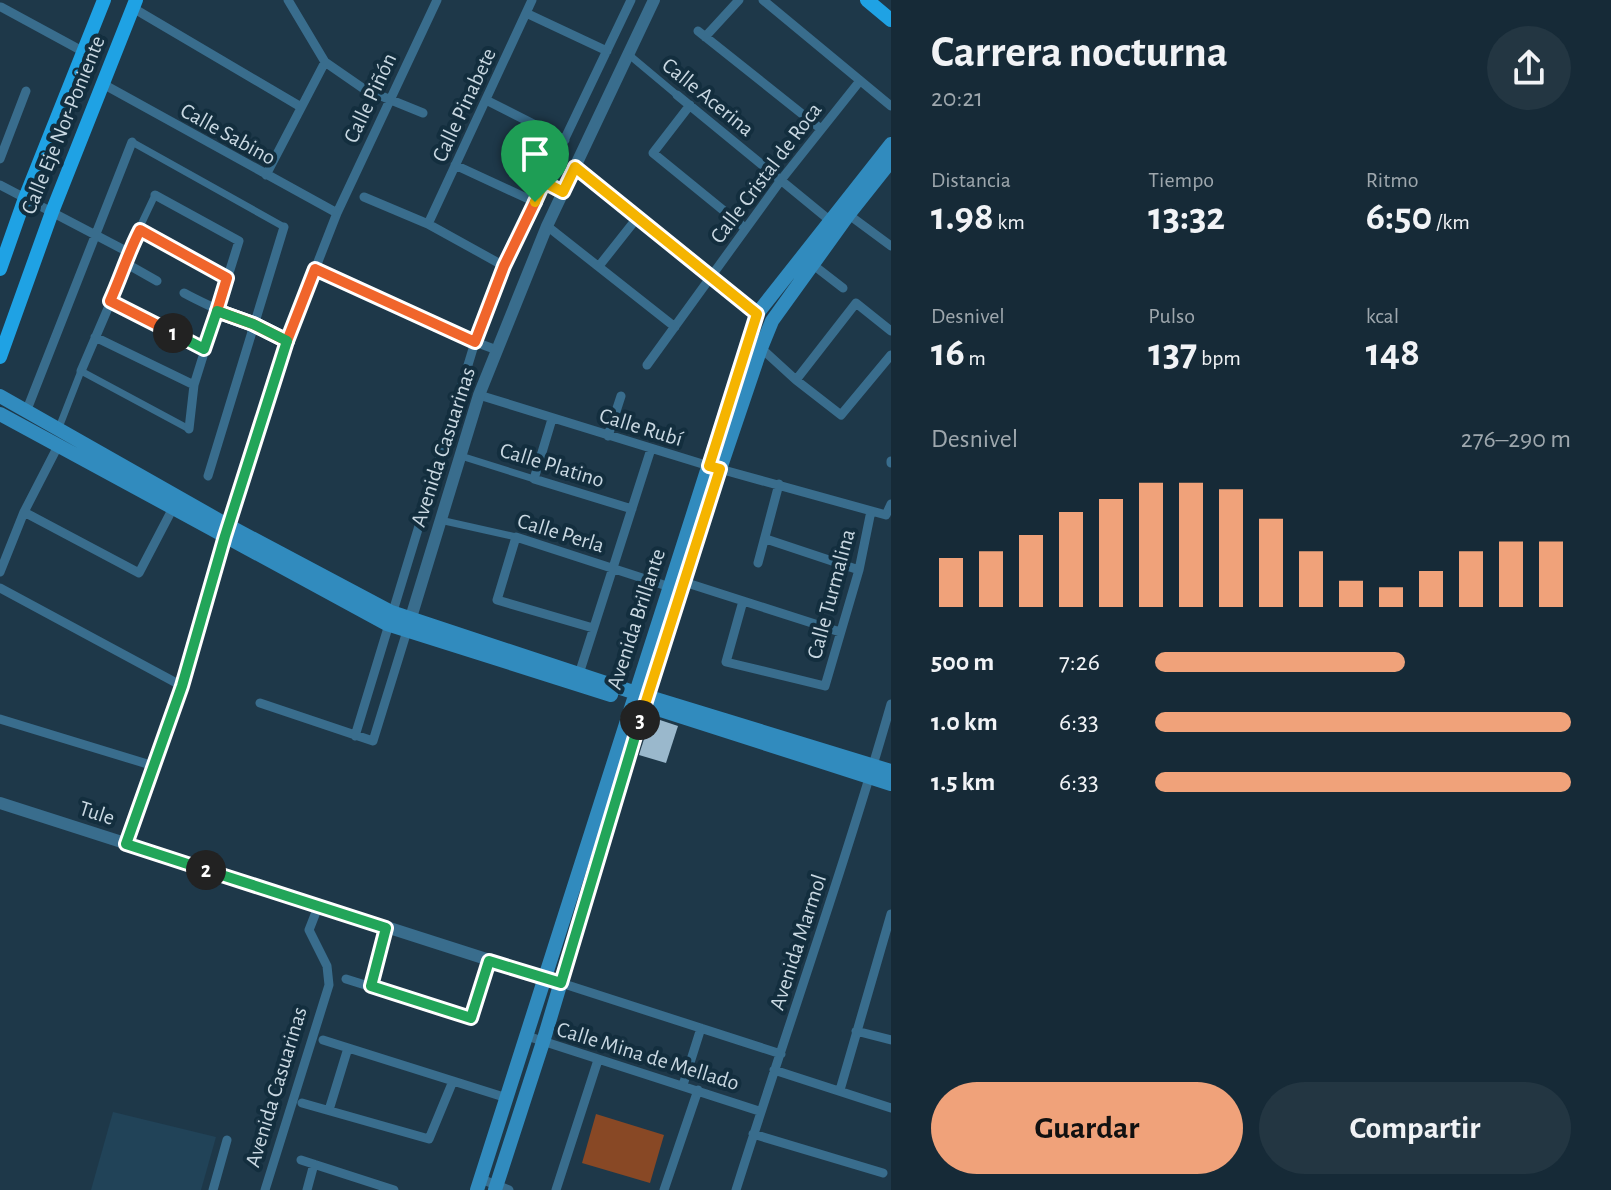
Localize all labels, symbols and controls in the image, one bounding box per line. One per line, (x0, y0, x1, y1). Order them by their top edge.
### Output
button: share (1487, 26, 1571, 110)
text: Carrera nocturna (931, 31, 1228, 75)
street label: Calle Eje Nor-Poniente (17, 33, 109, 217)
street label: Calle Pinabete (428, 45, 500, 165)
street label: Calle Piñón (340, 50, 400, 146)
street label: Calle Acerina (658, 53, 758, 141)
text: 20:21 (931, 85, 983, 111)
street label: Calle Sabino (177, 99, 279, 169)
street label: Calle Cristal de Roca (706, 99, 826, 247)
pin (501, 120, 569, 202)
icon: arrive (513, 132, 557, 176)
text: Distancia (931, 169, 1011, 191)
text: Tiempo (1148, 169, 1214, 191)
text: Ritmo (1366, 169, 1419, 191)
text: 1.98 (931, 197, 994, 237)
text: 13:32 (1148, 197, 1225, 237)
text: 6:50 (1366, 197, 1432, 237)
text: km (994, 211, 1025, 233)
text: /km (1432, 211, 1470, 233)
text: Desnivel (931, 305, 1005, 327)
text: Pulso (1148, 305, 1195, 327)
text: kcal (1366, 305, 1399, 327)
pin: 1 (153, 313, 193, 353)
text: 1 (169, 322, 177, 344)
text: 16 (931, 333, 965, 373)
text: 137 (1148, 333, 1197, 373)
text: 148 (1366, 333, 1420, 373)
text: m (965, 347, 986, 369)
text: bpm (1197, 347, 1241, 369)
street label: Avenida Casuarinas (407, 365, 479, 529)
street label: Calle Rubí (597, 404, 686, 450)
text: Desnivel (931, 426, 1018, 452)
text: 276–290 m (1461, 426, 1571, 452)
street label: Calle Platino (497, 439, 607, 491)
street label: Calle Perla (515, 509, 607, 557)
street label: Calle Turmalina (803, 527, 859, 661)
street label: Avenida Brillante (603, 546, 669, 692)
text: 500 m (931, 649, 994, 675)
text: 7:26 (1059, 649, 1100, 675)
pin: 3 (620, 700, 660, 740)
text: 3 (635, 709, 645, 731)
text: 1.0 km (931, 709, 998, 735)
text: 6:33 (1059, 709, 1099, 735)
text: 1.5 km (931, 769, 995, 795)
text: 6:33 (1059, 769, 1099, 795)
street label: Tule (77, 797, 117, 829)
pin: 2 (186, 850, 226, 890)
text: 2 (201, 859, 211, 881)
street label: Avenida Marmol (766, 871, 830, 1013)
street label: Avenida Casuarinas (241, 1004, 311, 1170)
street label: Calle Mina de Mellado (554, 1018, 742, 1094)
button: Guardar (931, 1082, 1243, 1174)
button: Compartir (1259, 1082, 1571, 1174)

